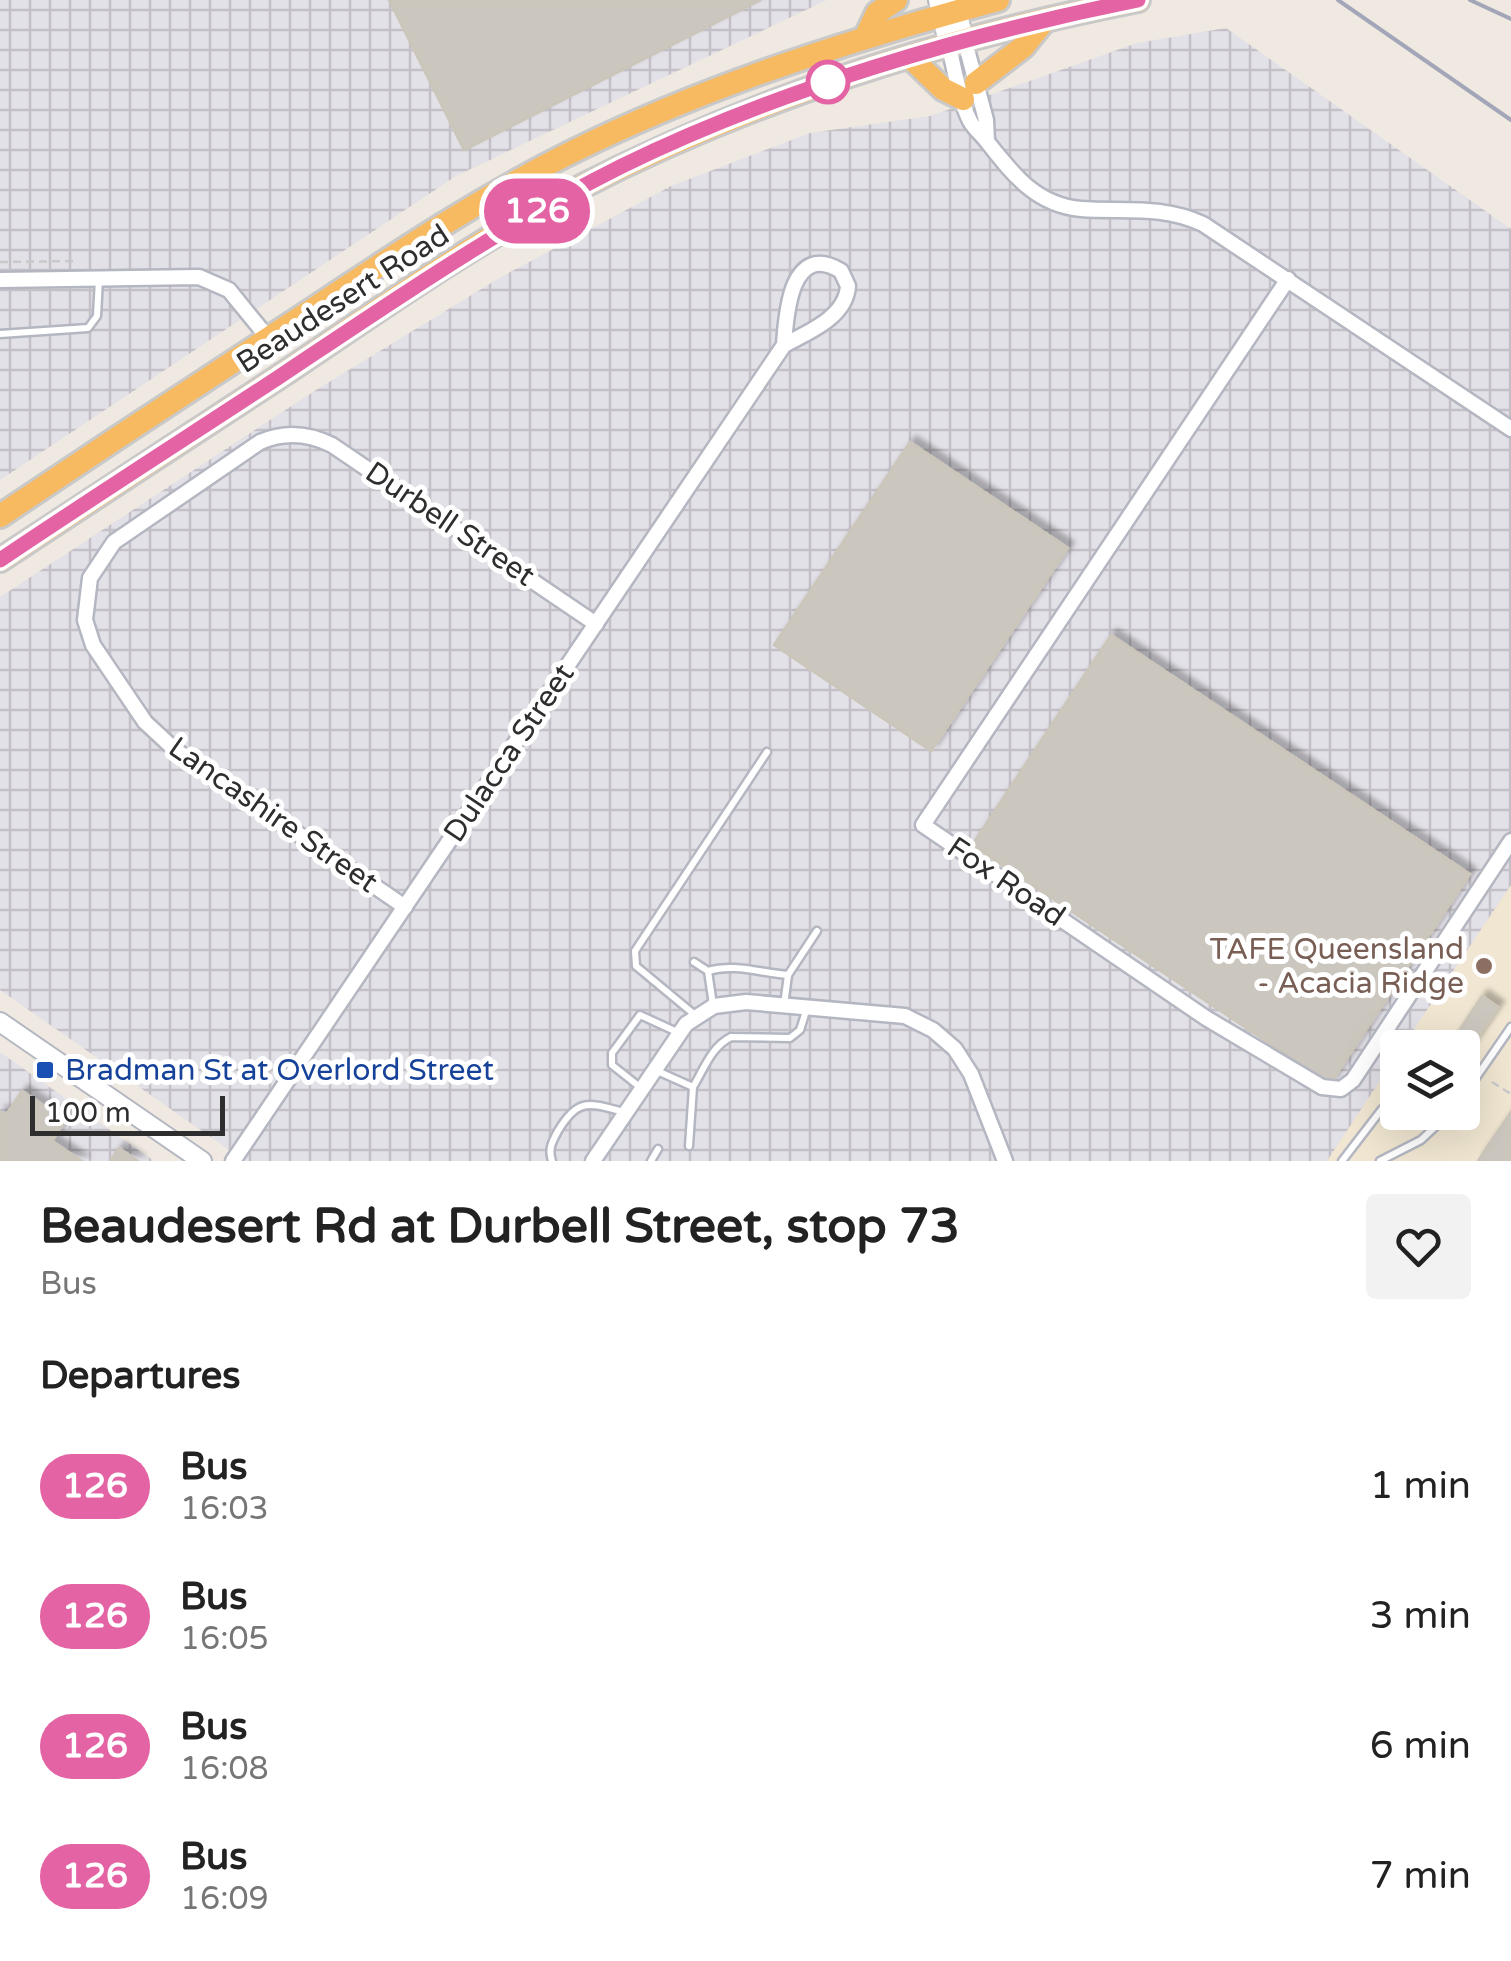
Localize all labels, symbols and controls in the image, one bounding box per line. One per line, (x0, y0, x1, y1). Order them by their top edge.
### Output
unlabelled marker (807, 61, 849, 103)
line badge: 126 (480, 178, 594, 244)
text: 126 (504, 190, 570, 232)
street label: Beaudesert Road (230, 216, 456, 382)
street label: Durbell Street (358, 454, 542, 594)
street label: Dulacca Street (436, 657, 582, 849)
street label: Lancashire Street (161, 729, 385, 901)
street label: Fox Road (940, 829, 1072, 935)
place label: TAFE Queensland - Acacia Ridge (1209, 931, 1464, 1002)
marker: TAFE Queensland - Acacia Ridge (1473, 955, 1495, 977)
map controls (1380, 1030, 1480, 1130)
button: layers (1380, 1030, 1480, 1130)
place label: Bradman St at Overlord Street (65, 1052, 494, 1089)
marker: Bradman St at Overlord Street (34, 1059, 56, 1081)
scale bar (30, 1091, 225, 1136)
text: 100 m (45, 1096, 131, 1130)
button: heart (1366, 1194, 1471, 1299)
text: Beaudesert Rd at Durbell Street, stop 73 (40, 1198, 960, 1256)
text: Bus (40, 1265, 97, 1303)
text: Departures (40, 1353, 241, 1399)
text: Bus (180, 1444, 247, 1490)
text: 1 min (1370, 1463, 1471, 1509)
text: 126 (62, 1465, 128, 1507)
text: 16:03 (180, 1490, 269, 1528)
text: Bus (180, 1574, 247, 1620)
text: 3 min (1370, 1593, 1471, 1639)
text: 126 (62, 1595, 128, 1637)
text: 16:05 (180, 1620, 269, 1658)
text: Bus (180, 1704, 247, 1750)
text: 6 min (1370, 1723, 1471, 1769)
text: 126 (62, 1725, 128, 1767)
text: 16:08 (180, 1750, 269, 1788)
text: Bus (180, 1834, 247, 1880)
text: 7 min (1370, 1853, 1471, 1899)
text: 126 (62, 1855, 128, 1897)
text: 16:09 (180, 1880, 269, 1918)

